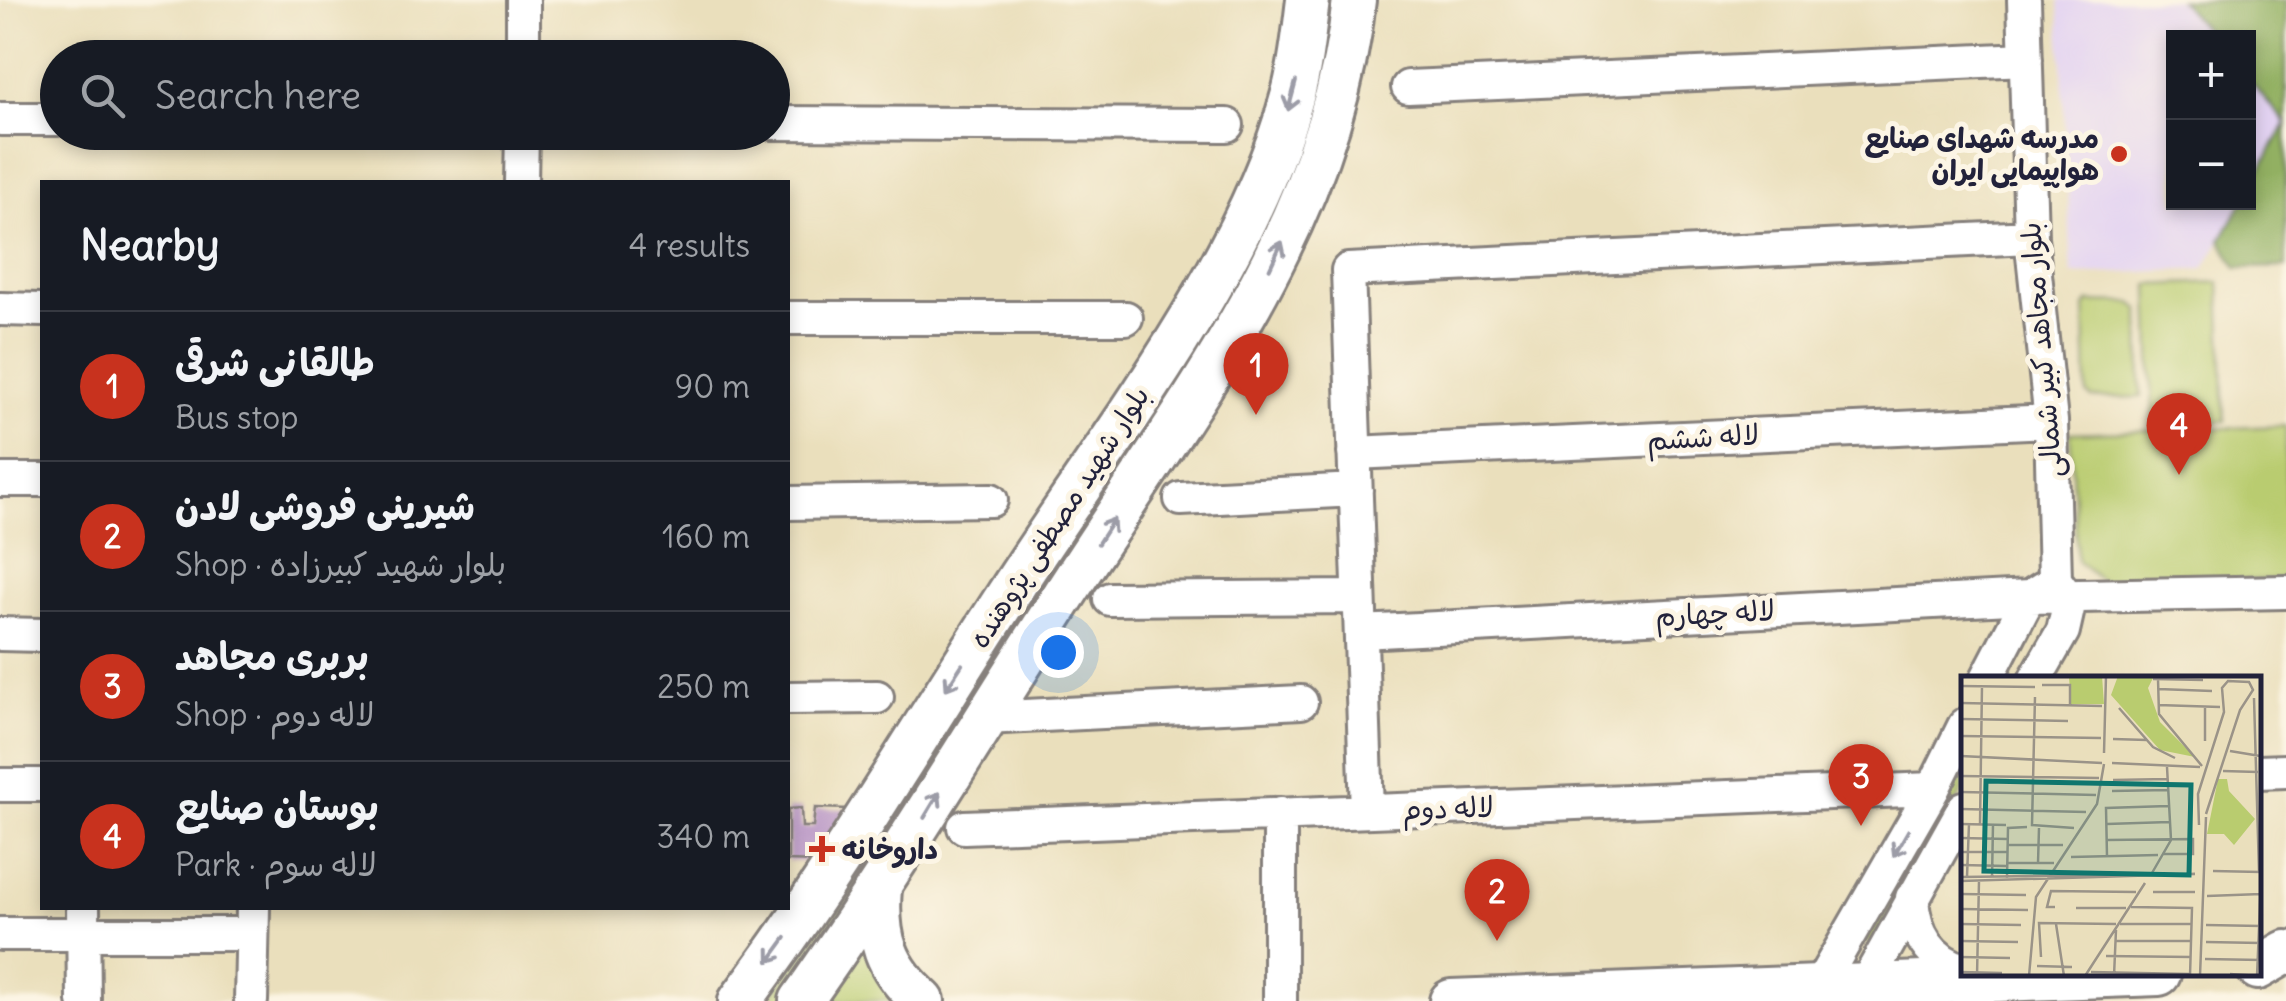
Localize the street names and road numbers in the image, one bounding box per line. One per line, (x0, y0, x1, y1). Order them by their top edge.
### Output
street label: بلوار مجاهد کبیر شمالی (2012, 221, 2070, 479)
street label: بلوار شهید مصطفی پژوهنده (961, 379, 1158, 655)
street label: لاله ششم (1646, 416, 1760, 462)
street label: لاله چهارم (1654, 592, 1776, 638)
street label: لاله دوم (1402, 788, 1494, 832)

